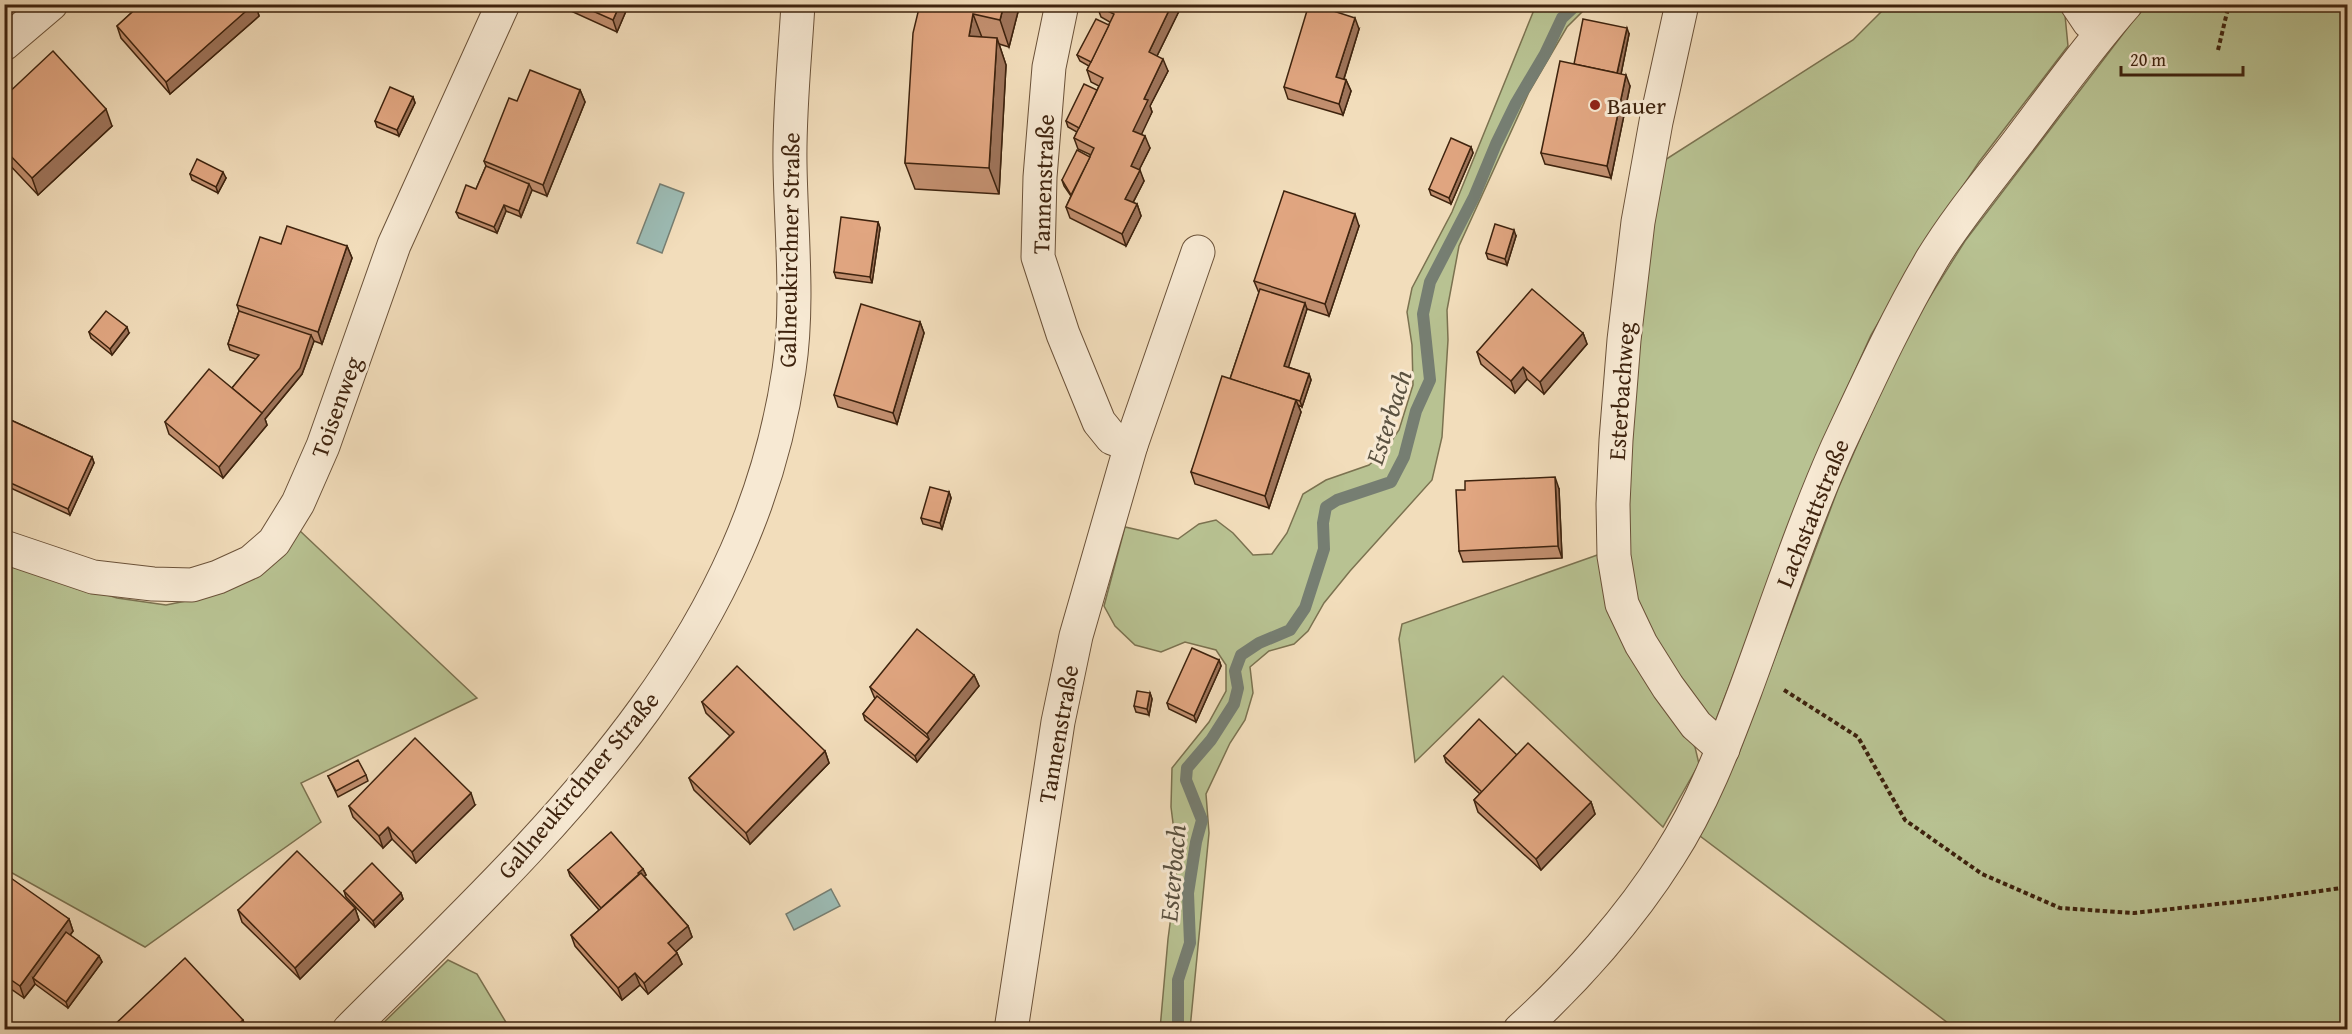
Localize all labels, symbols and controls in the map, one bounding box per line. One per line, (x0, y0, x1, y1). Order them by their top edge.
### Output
scale bar (2121, 39, 2242, 77)
text: 20 m (2130, 46, 2166, 73)
place label: Bauer (1607, 88, 1666, 123)
marker: Bauer (1588, 98, 1602, 112)
street label: Tannenstraße (1023, 113, 1063, 255)
street label: Gallneukirchner Straße (769, 132, 809, 368)
street label: Esterbachweg (1599, 321, 1643, 461)
street label: Toisenweg (302, 351, 371, 463)
water label: Esterbach (1354, 365, 1422, 470)
street label: Lachstattstraße (1766, 433, 1858, 593)
street label: Tannenstraße (1029, 662, 1087, 806)
street label: Gallneukirchner Straße (489, 684, 667, 886)
water label: Esterbach (1148, 823, 1196, 924)

